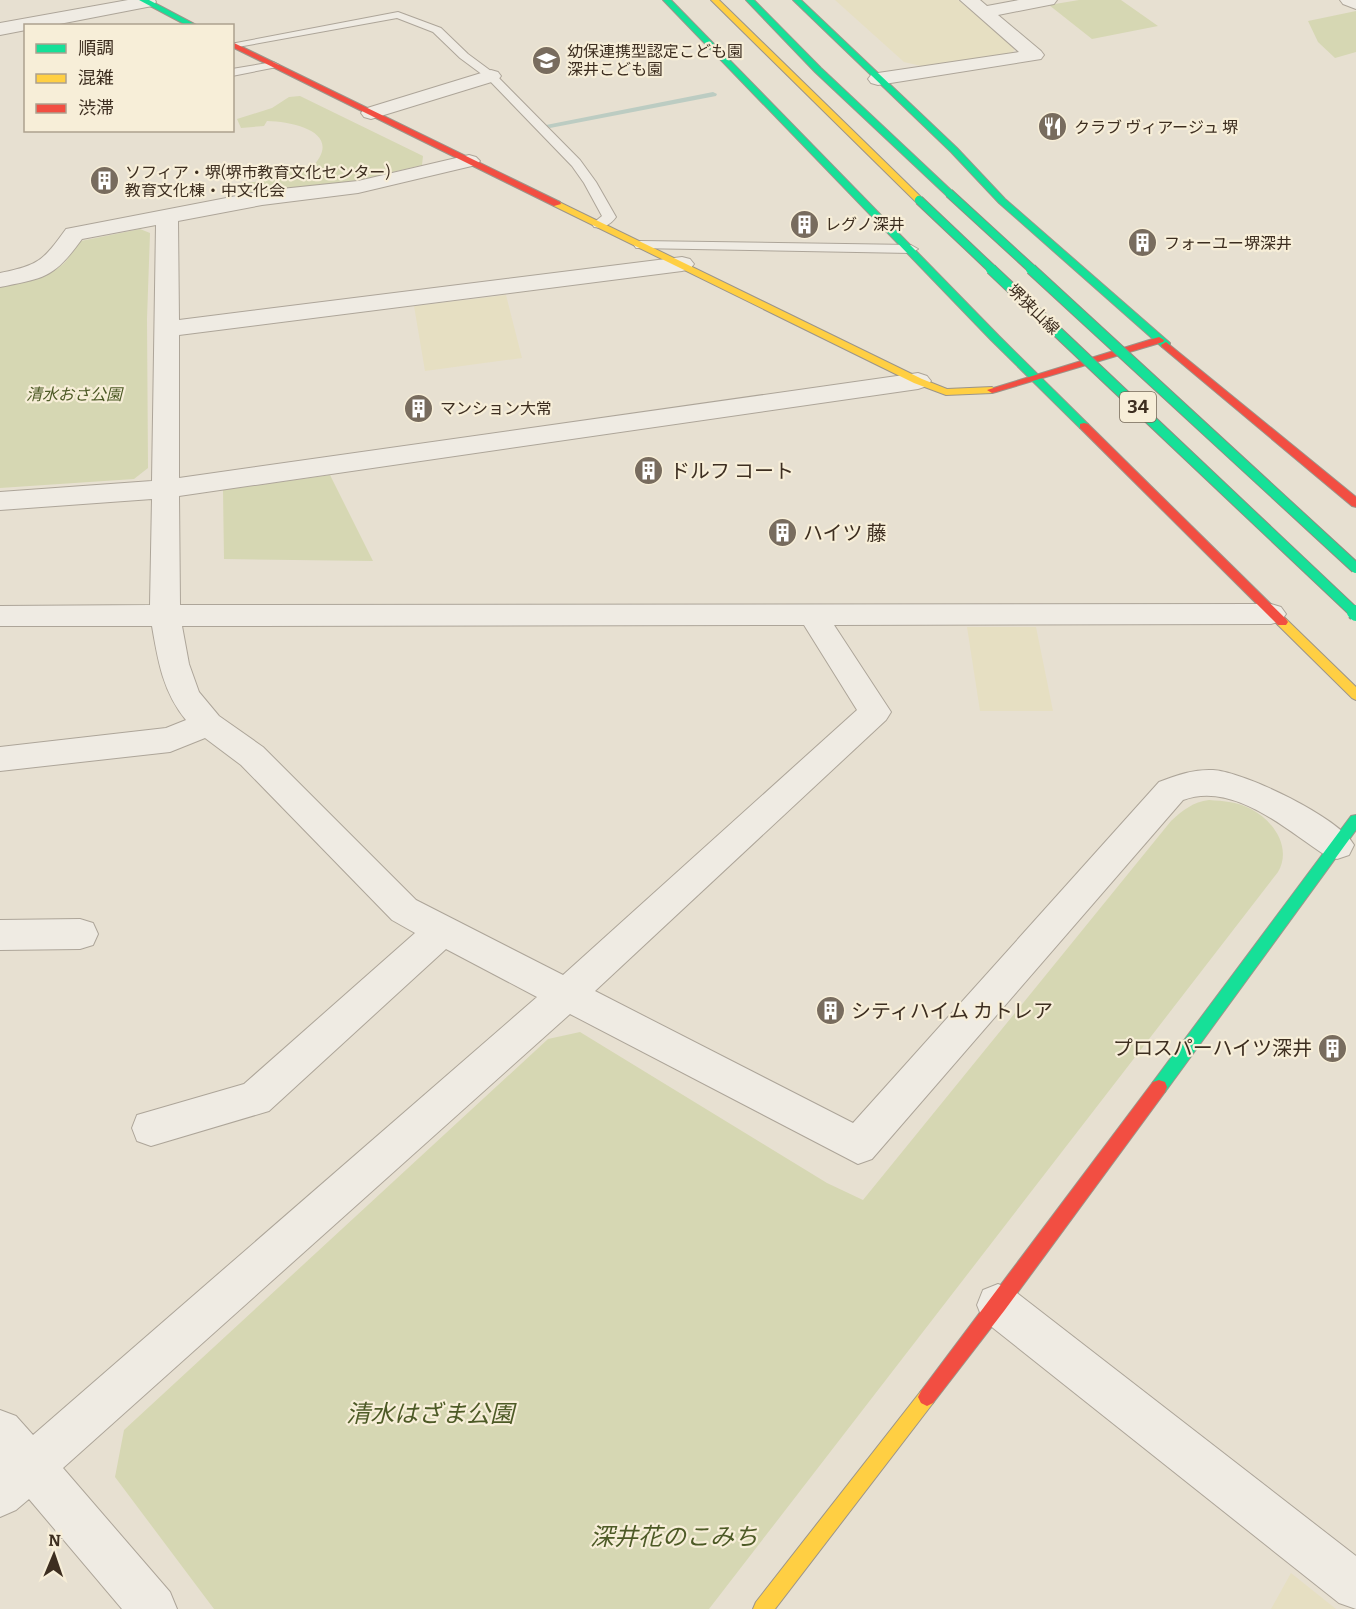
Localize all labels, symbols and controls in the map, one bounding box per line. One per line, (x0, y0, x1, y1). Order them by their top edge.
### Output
legend (24, 24, 234, 132)
text: 順調 (78, 37, 114, 59)
place label: 幼保連携型認定こども園 深井こども園 (567, 42, 743, 79)
school or university icon: 幼保連携型認定こども園 深井こども園 (530, 44, 562, 76)
text: 混雑 (78, 67, 114, 89)
text: 渋滞 (78, 97, 114, 119)
restaurant icon: クラブ ヴィアージュ 堺 (1037, 111, 1069, 143)
place label: クラブ ヴィアージュ 堺 (1074, 118, 1238, 137)
place label: ソフィア・堺(堺市教育文化センター) 教育文化棟・中文化会 (125, 163, 391, 200)
building icon: ソフィア・堺(堺市教育文化センター) 教育文化棟・中文化会 (88, 165, 120, 197)
building icon: レグノ深井 (788, 208, 820, 240)
place label: レグノ深井 (825, 215, 905, 234)
building icon: フォーユー堺深井 (1127, 227, 1159, 259)
place label: フォーユー堺深井 (1164, 234, 1292, 253)
street label: 堺狭山線 (1004, 280, 1063, 338)
park label: 清水おさ公園 (26, 385, 124, 404)
building icon: マンション大常 (403, 392, 435, 424)
road number: 34 (1120, 392, 1156, 422)
place label: マンション大常 (440, 399, 552, 418)
building icon: ドルフ コート (633, 455, 665, 487)
place label: ドルフ コート (670, 459, 794, 483)
building icon: ハイツ 藤 (766, 517, 798, 549)
place label: ハイツ 藤 (803, 521, 887, 545)
building icon: シティハイム カトレア (814, 995, 846, 1027)
place label: シティハイム カトレア (851, 999, 1053, 1023)
building icon: プロスパーハイツ深井 (1317, 1032, 1349, 1064)
place label: プロスパーハイツ深井 (1113, 1036, 1312, 1060)
park label: 清水はざま公園 (346, 1400, 517, 1428)
park label: 深井花のこみち (590, 1523, 758, 1551)
north arrow (24, 1525, 84, 1585)
text: N (48, 1531, 61, 1550)

